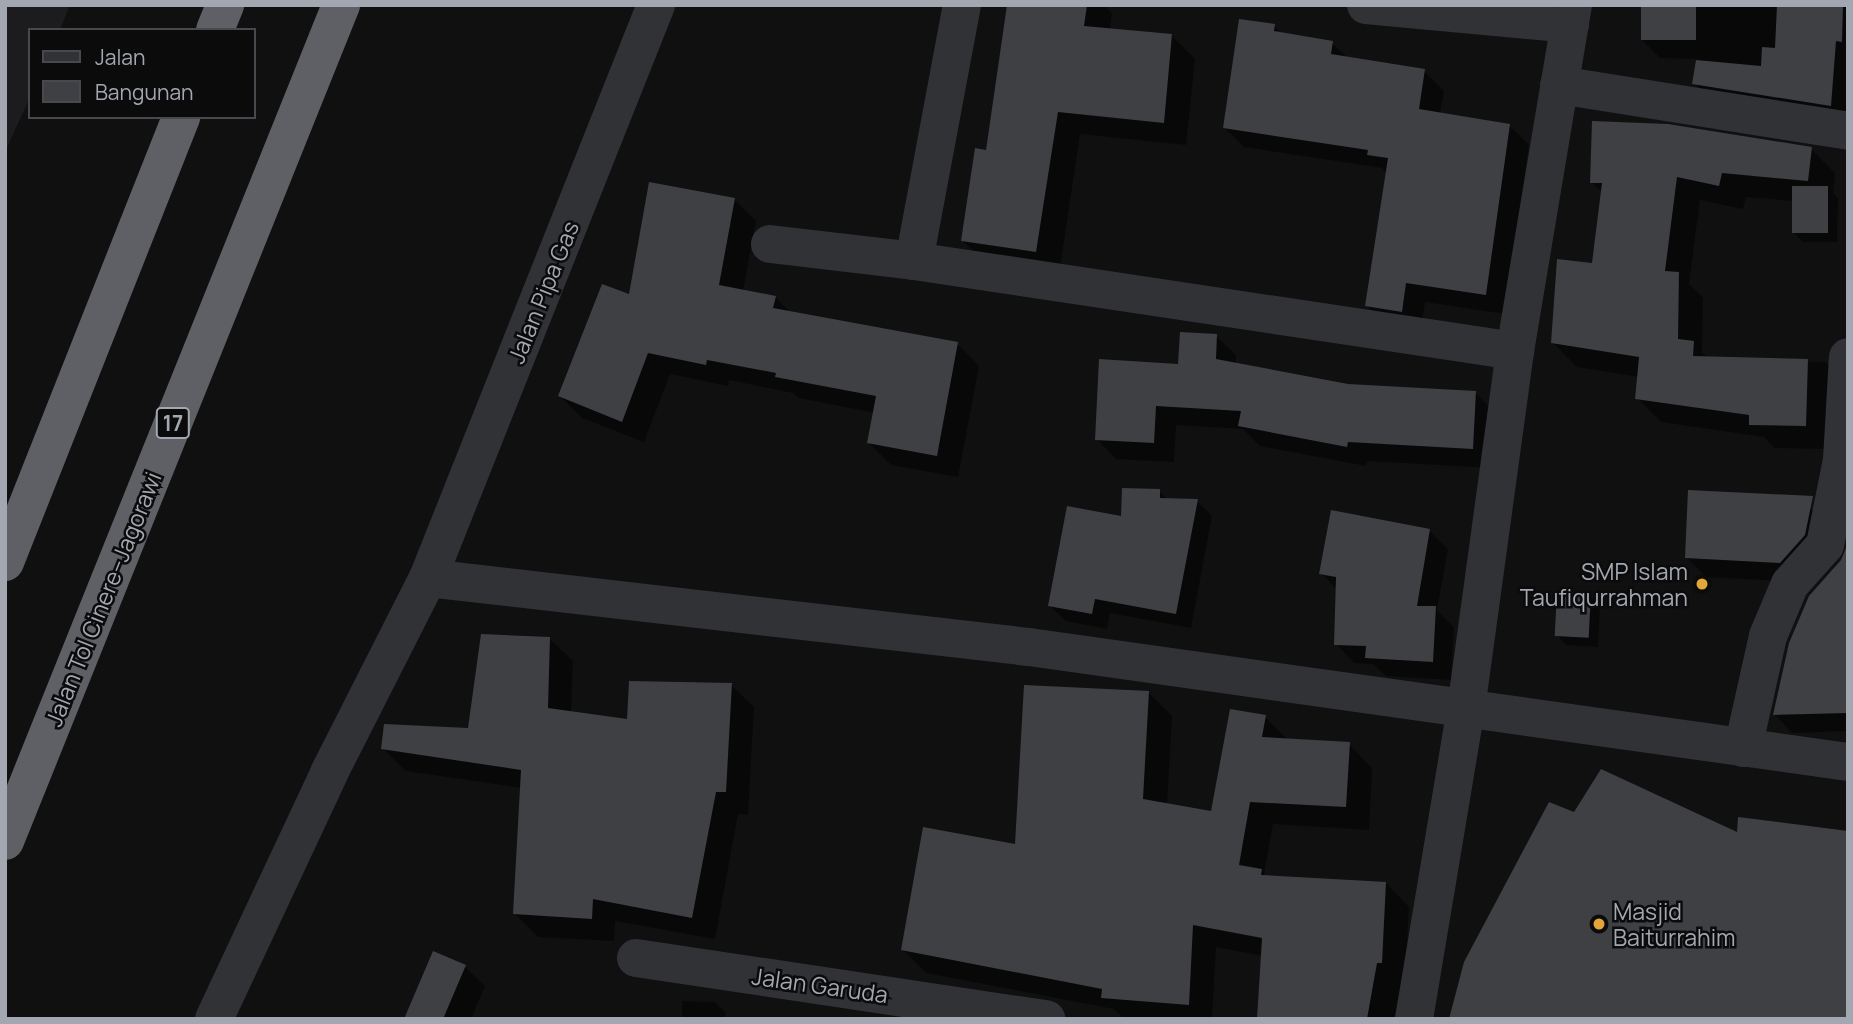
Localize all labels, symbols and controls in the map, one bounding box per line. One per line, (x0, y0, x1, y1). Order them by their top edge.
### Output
legend (28, 28, 256, 119)
text: Jalan (95, 43, 145, 71)
text: Bangunan (95, 78, 194, 106)
street label: Jalan Pipa Gas (502, 217, 584, 367)
road number: 17 (156, 406, 190, 440)
street label: Jalan Tol Cinere–Jagorawi (39, 468, 167, 730)
place label: SMP Islam Taufiqurrahman (1520, 557, 1688, 611)
marker: SMP Islam Taufiqurrahman (1694, 576, 1710, 592)
place label: Masjid Baiturrahim (1613, 897, 1736, 951)
marker: Masjid Baiturrahim (1591, 916, 1607, 932)
street label: Jalan Garuda (750, 962, 890, 1008)

